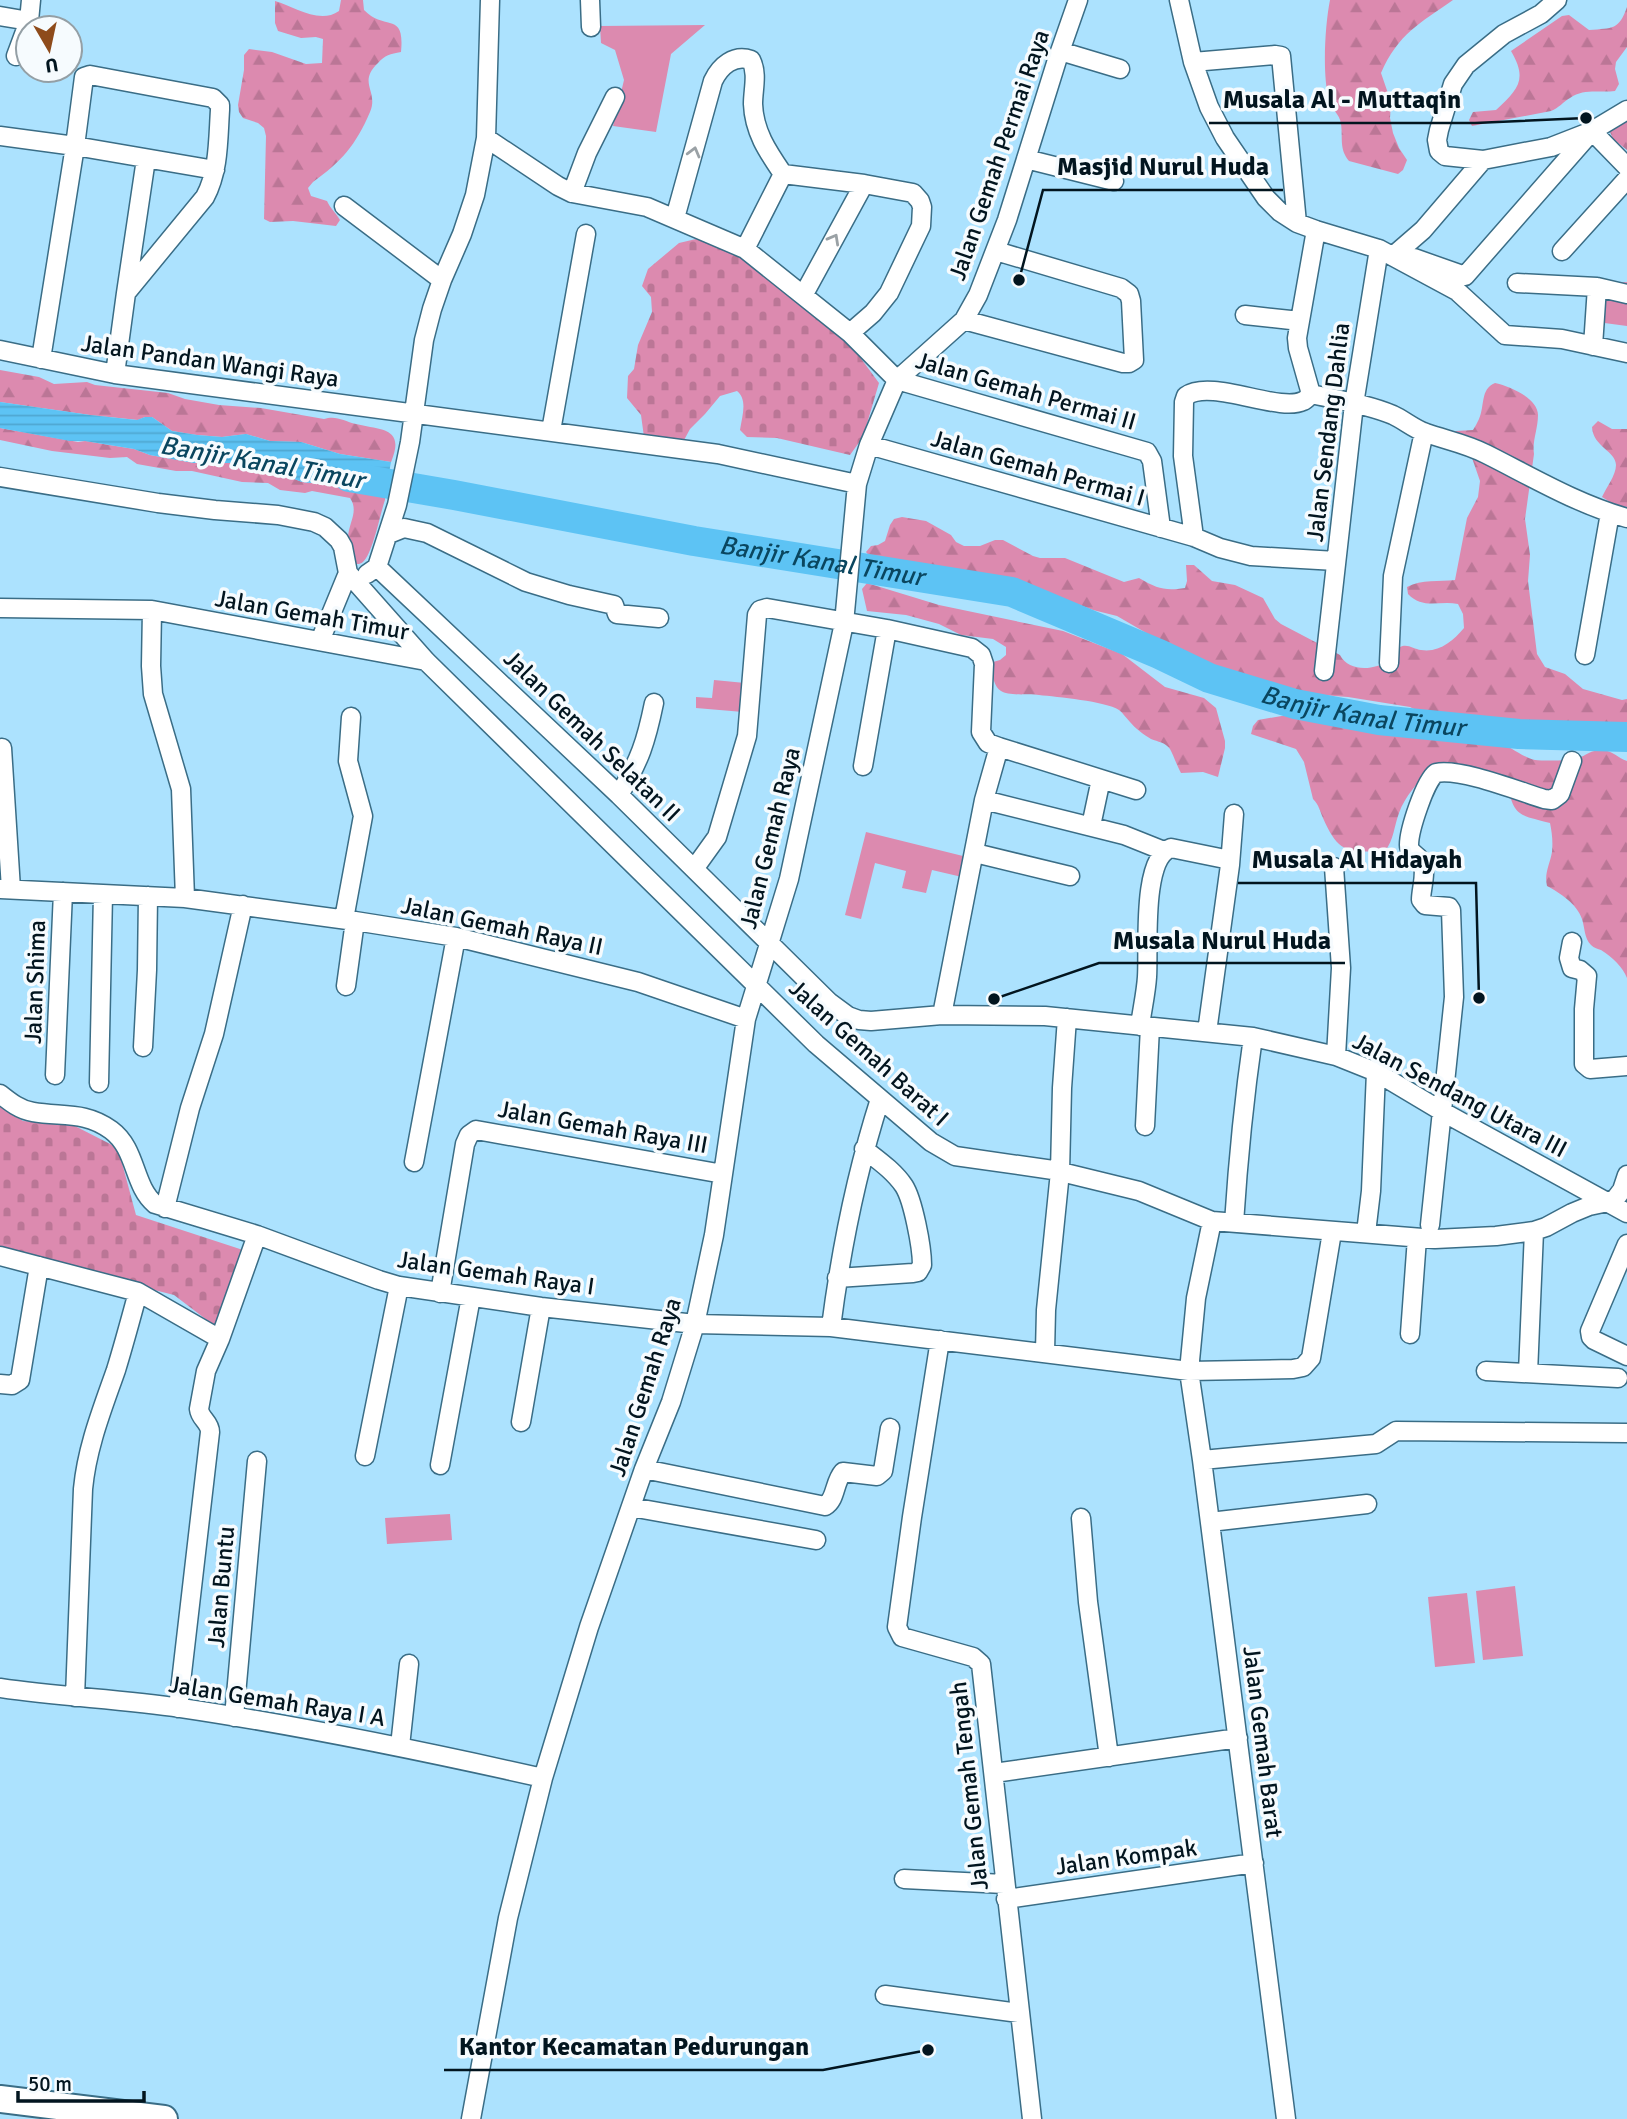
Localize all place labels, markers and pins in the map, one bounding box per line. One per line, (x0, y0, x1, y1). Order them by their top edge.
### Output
callout: Musala Al - Muttaqin (1209, 76, 1475, 123)
callout: Masjid Nurul Huda (1043, 143, 1283, 190)
callout: Musala Al Hidayah (1238, 836, 1476, 883)
callout: Musala Nurul Huda (1099, 916, 1345, 963)
callout: Kantor Kecamatan Pedurungan (444, 2023, 823, 2070)

